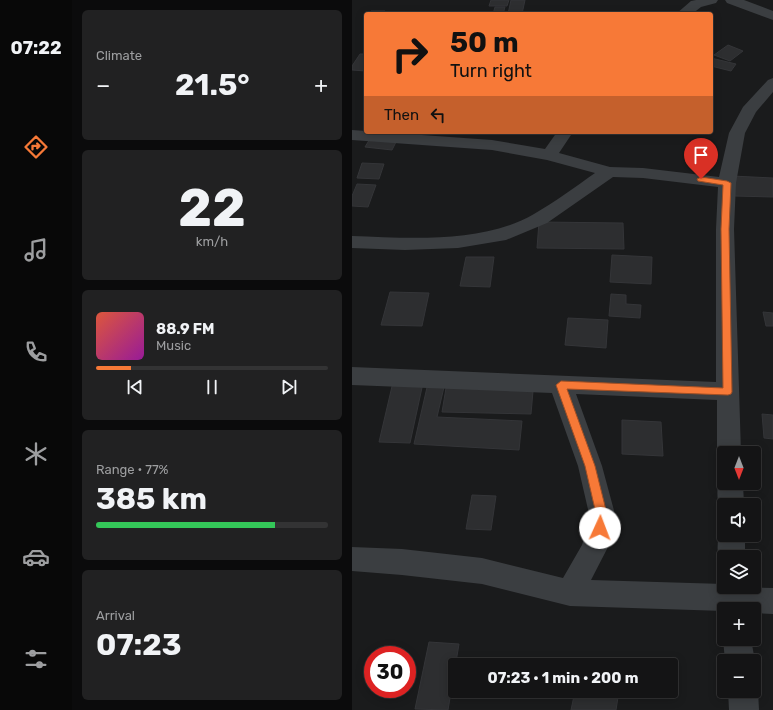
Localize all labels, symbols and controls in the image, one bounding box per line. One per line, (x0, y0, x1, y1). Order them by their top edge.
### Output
text: 50 m (450, 26, 519, 59)
icon: right (384, 28, 436, 80)
text: 07:22 (10, 37, 62, 59)
text: Climate (96, 48, 142, 63)
text: Turn right (450, 60, 532, 82)
text: 21.5° (175, 67, 250, 103)
text: − (96, 72, 110, 99)
text: + (314, 72, 328, 99)
icon: left (427, 104, 449, 126)
text: Then (384, 106, 419, 124)
icon: directions (22, 133, 50, 161)
pin (684, 138, 718, 179)
icon: arrive (690, 144, 712, 166)
text: 22 (178, 177, 246, 239)
text: km/h (196, 234, 228, 249)
icon: music (22, 236, 50, 264)
text: 88.9 FM (156, 320, 214, 338)
icon: phone (22, 338, 50, 366)
text: Music (156, 338, 191, 353)
icon: previous (124, 376, 146, 398)
icon: pause (201, 376, 223, 398)
icon: next (278, 376, 300, 398)
icon: climate (22, 440, 50, 468)
north arrow (717, 446, 761, 490)
map controls (717, 446, 761, 698)
text: Range · 77% (96, 462, 169, 477)
text: 385 km (96, 481, 207, 517)
button: sound (717, 498, 761, 542)
position arrow (579, 507, 621, 549)
icon: car (22, 543, 50, 571)
button: layers (717, 550, 761, 594)
button: + (717, 602, 761, 646)
text: Arrival (96, 608, 135, 623)
text: 07:23 (96, 627, 182, 663)
icon: filters (22, 645, 50, 673)
speed limit sign: 30 (364, 646, 416, 698)
button: − (717, 654, 761, 698)
text: 07:23 · 1 min · 200 m (488, 669, 638, 687)

